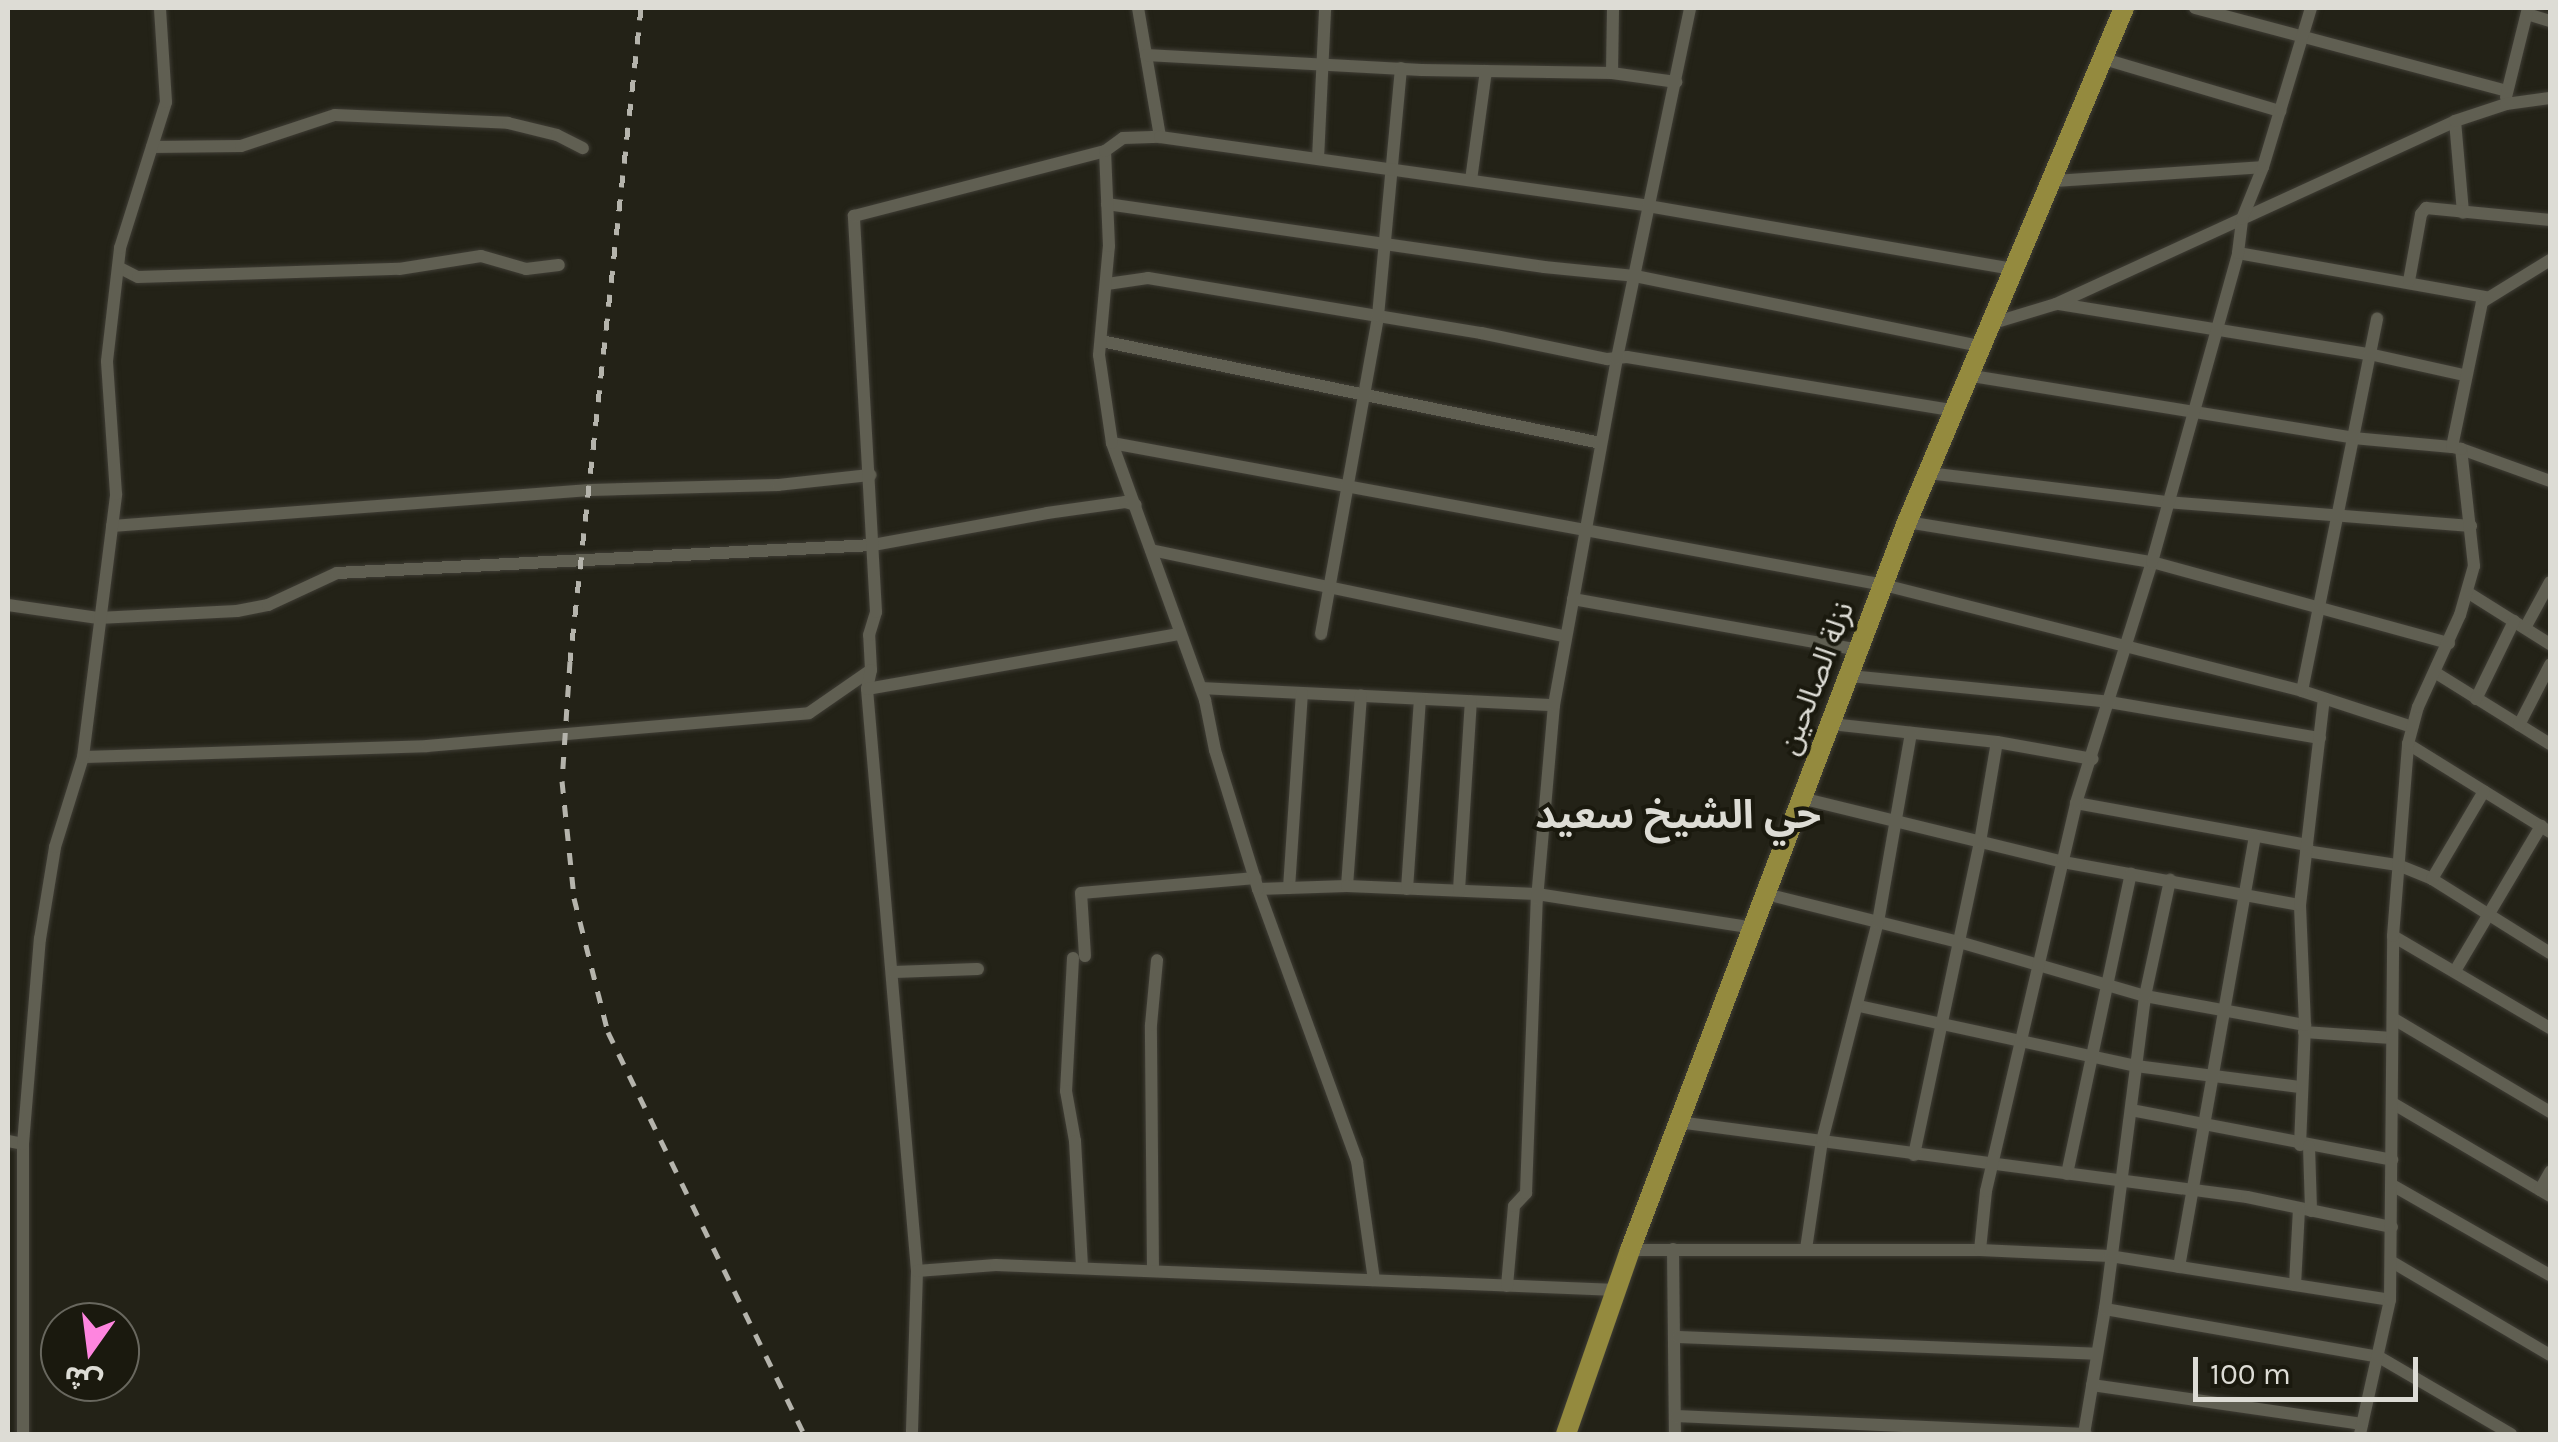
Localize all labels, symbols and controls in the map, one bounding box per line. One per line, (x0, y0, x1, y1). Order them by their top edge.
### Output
street label: نزلة الصالحين (1770, 596, 1862, 760)
district label: حي الشيخ سعيد (1535, 791, 1821, 839)
north arrow (40, 1302, 140, 1402)
scale bar (2198, 1337, 2423, 1399)
text: 100 m (2210, 1356, 2291, 1392)
text: ش (60, 1359, 106, 1400)

